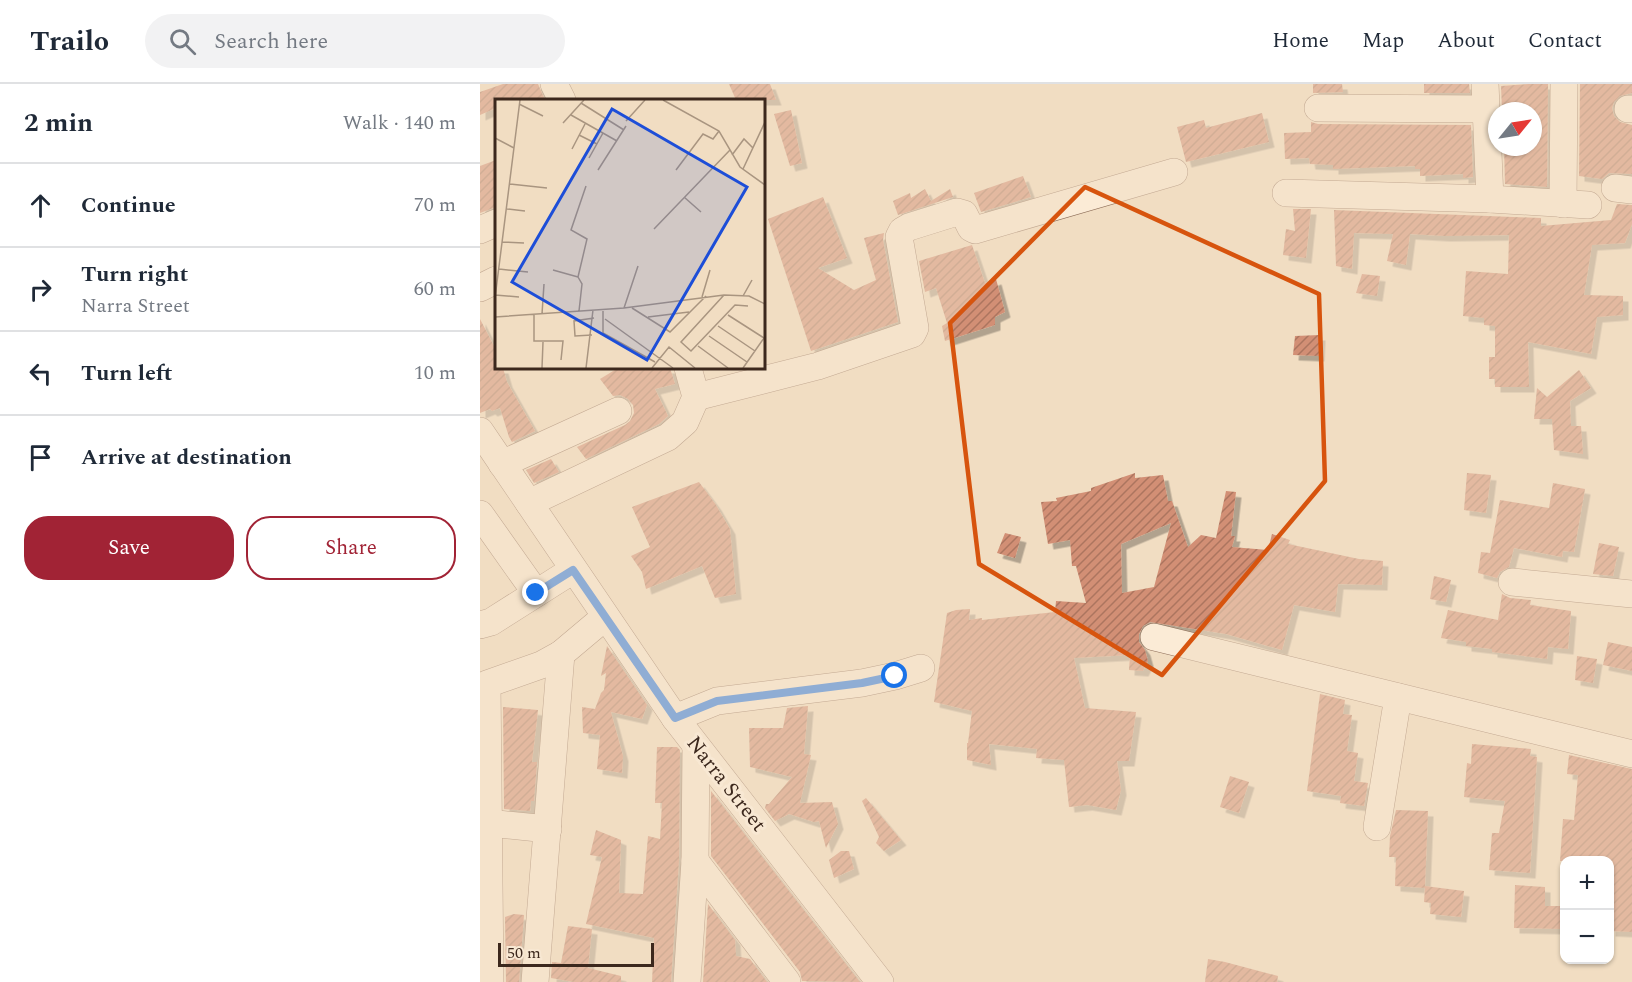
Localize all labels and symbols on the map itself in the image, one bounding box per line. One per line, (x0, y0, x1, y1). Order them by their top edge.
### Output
inset map (495, 99, 765, 369)
north arrow (1488, 102, 1542, 156)
route end (522, 579, 548, 605)
route start (881, 662, 907, 688)
street label: Narra Street (678, 729, 774, 839)
scale bar (498, 940, 654, 968)

